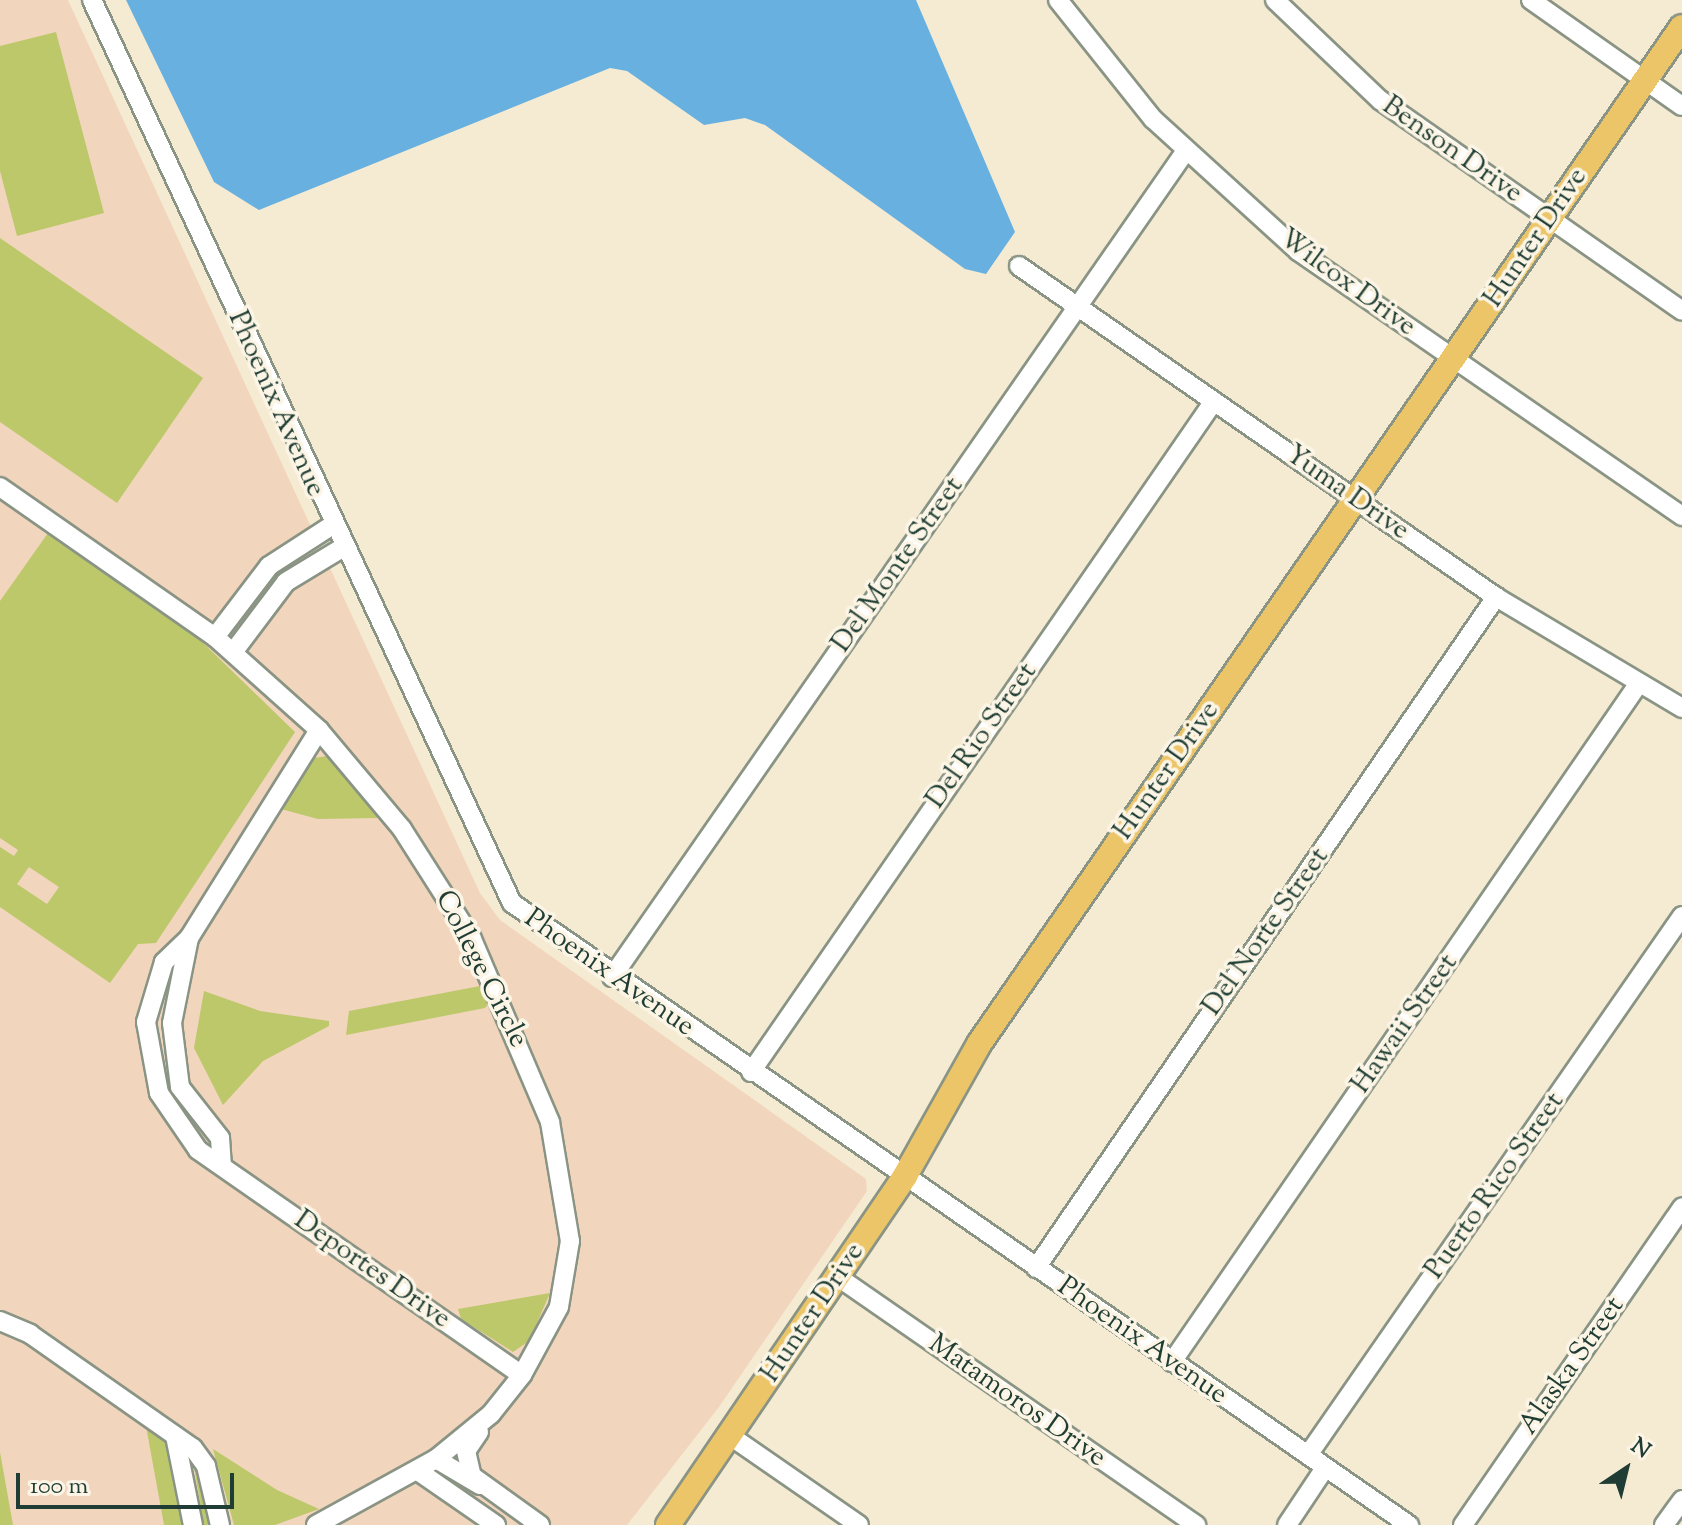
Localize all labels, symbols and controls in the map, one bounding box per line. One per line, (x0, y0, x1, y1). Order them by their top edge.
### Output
street label: Benson Drive (1375, 89, 1529, 211)
street label: Hunter Drive (1477, 162, 1595, 314)
street label: Wilcox Drive (1272, 222, 1422, 344)
street label: Phoenix Avenue (220, 306, 332, 502)
street label: Yuma Drive (1279, 438, 1415, 548)
street label: Del Monte Street (825, 471, 971, 659)
street label: Del Rio Street (919, 657, 1045, 815)
street label: Hunter Drive (1107, 695, 1227, 847)
street label: Del Norte Street (1196, 841, 1336, 1023)
street label: College Circle (427, 885, 535, 1053)
street label: Phoenix Avenue (518, 902, 700, 1044)
street label: Hawaii Street (1345, 948, 1465, 1100)
street label: Puerto Rico Street (1418, 1086, 1572, 1286)
street label: Deportes Drive (287, 1204, 457, 1336)
street label: Hunter Drive (754, 1237, 872, 1389)
street label: Phoenix Avenue (1051, 1270, 1233, 1412)
street label: Alaska Street (1512, 1290, 1632, 1442)
street label: Matamoros Drive (922, 1327, 1112, 1475)
north arrow (1586, 1429, 1666, 1509)
text: N (1623, 1431, 1656, 1467)
scale bar (20, 1457, 238, 1507)
text: 100 m (30, 1470, 88, 1504)

